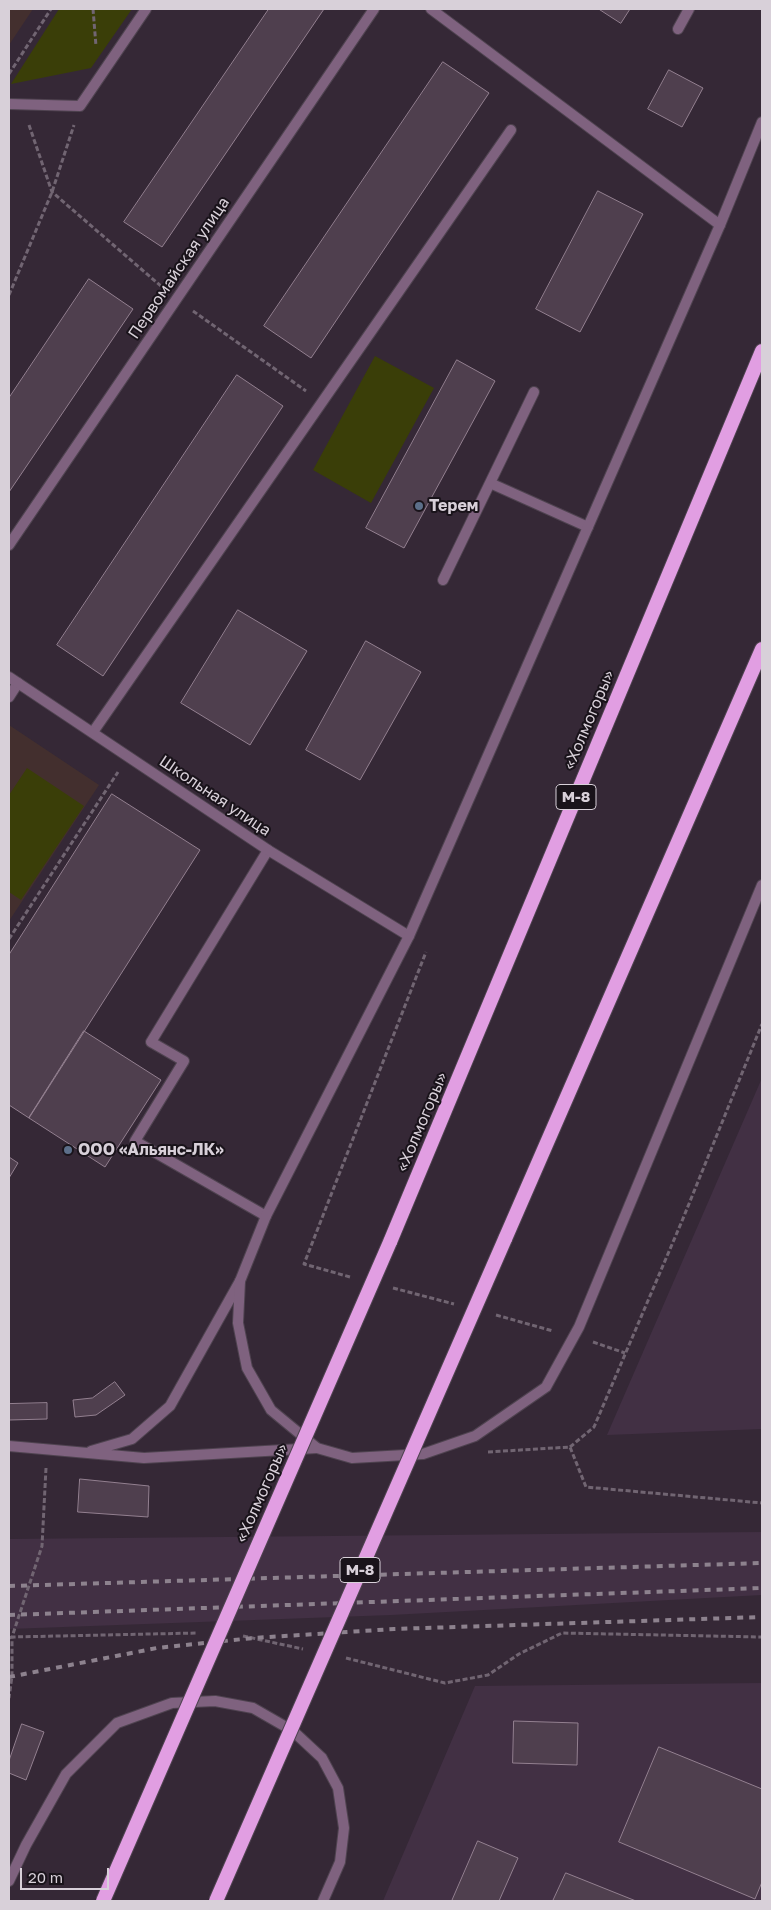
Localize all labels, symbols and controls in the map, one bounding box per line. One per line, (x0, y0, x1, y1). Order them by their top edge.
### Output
street label: Первомайская улица (124, 193, 234, 343)
place label: Терем (429, 496, 478, 516)
marker: Терем (413, 500, 425, 512)
street label: «Холмогоры» (559, 667, 619, 773)
street label: Школьная улица (156, 752, 274, 840)
road number: М-8 (556, 784, 596, 810)
street label: «Холмогоры» (392, 1069, 452, 1175)
place label: ООО «Альянс-ЛК» (78, 1140, 224, 1160)
marker: ООО «Альянс-ЛК» (62, 1144, 74, 1156)
street label: «Холмогоры» (232, 1441, 292, 1545)
road number: М-8 (340, 1558, 380, 1582)
scale bar (22, 1858, 111, 1890)
text: 20 m (28, 1868, 63, 1886)

